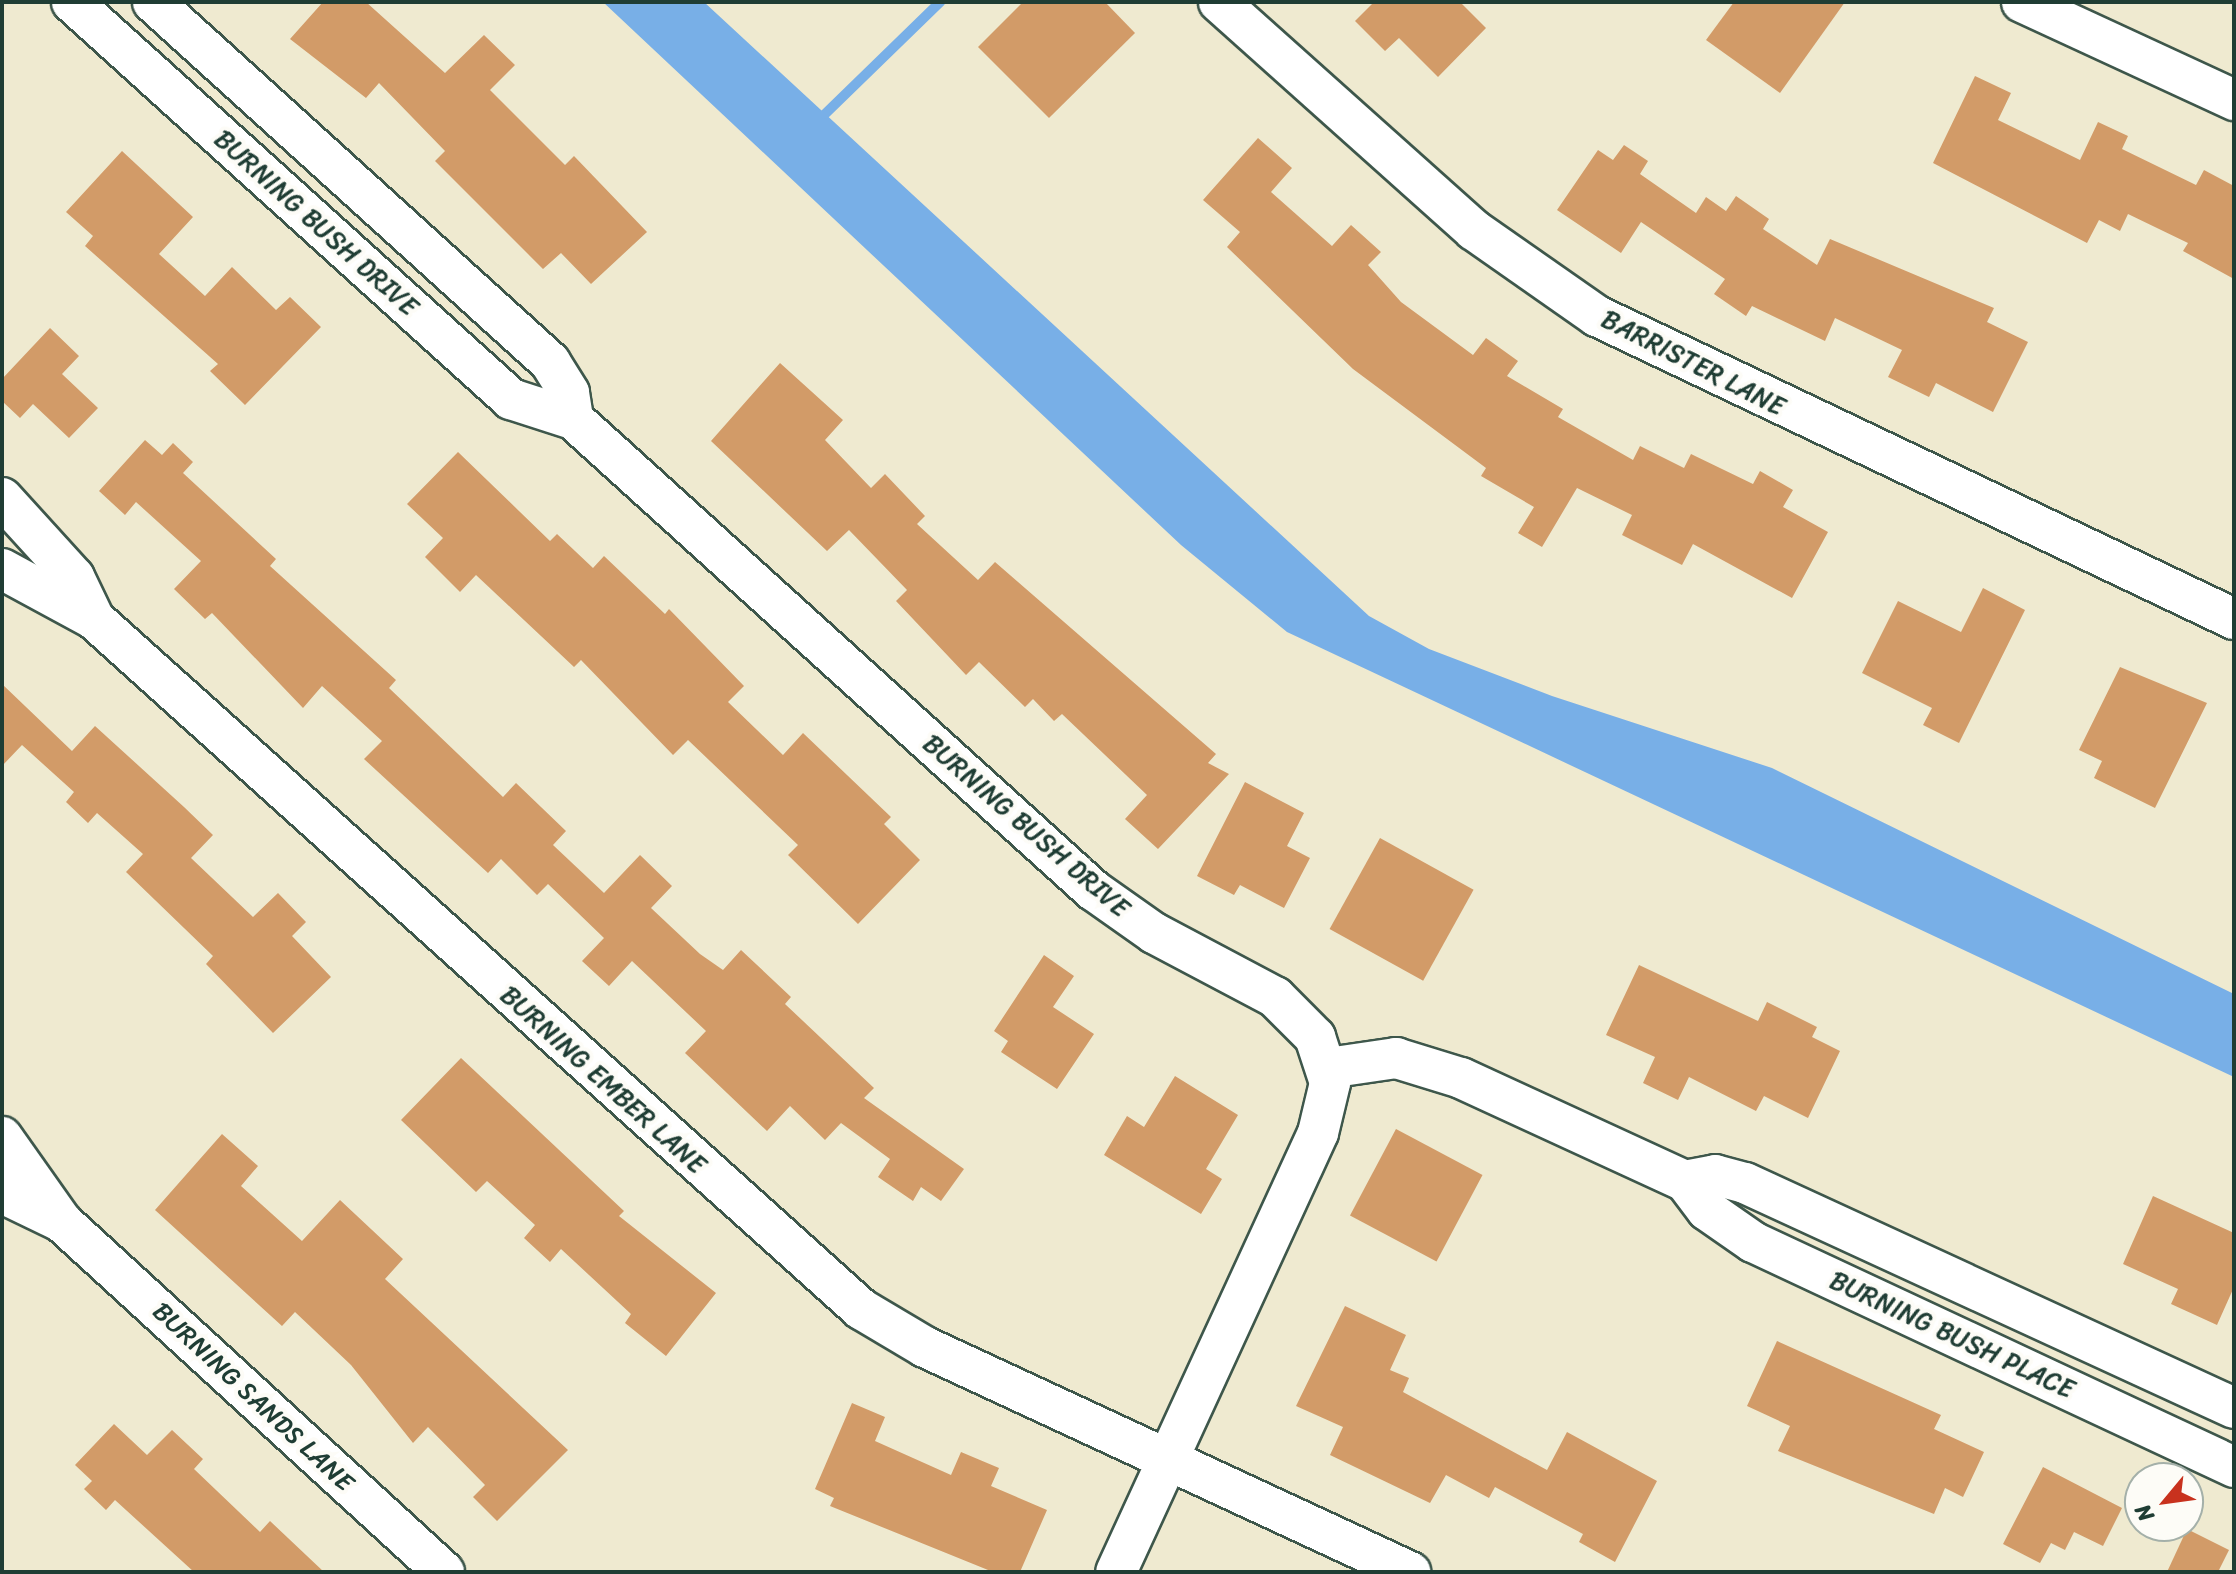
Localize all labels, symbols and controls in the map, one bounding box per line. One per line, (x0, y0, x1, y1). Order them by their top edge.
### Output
street label: BURNING BUSH DRIVE (208, 123, 424, 323)
street label: BARRISTER LANE (1596, 303, 1790, 423)
street label: BURNING BUSH DRIVE (916, 728, 1136, 924)
street label: BURNING EMBER LANE (493, 979, 713, 1181)
street label: BURNING BUSH PLACE (1825, 1265, 2079, 1405)
street label: BURNING SANDS LANE (144, 1294, 362, 1500)
north arrow (2124, 1462, 2204, 1542)
text: N (2124, 1497, 2165, 1529)

